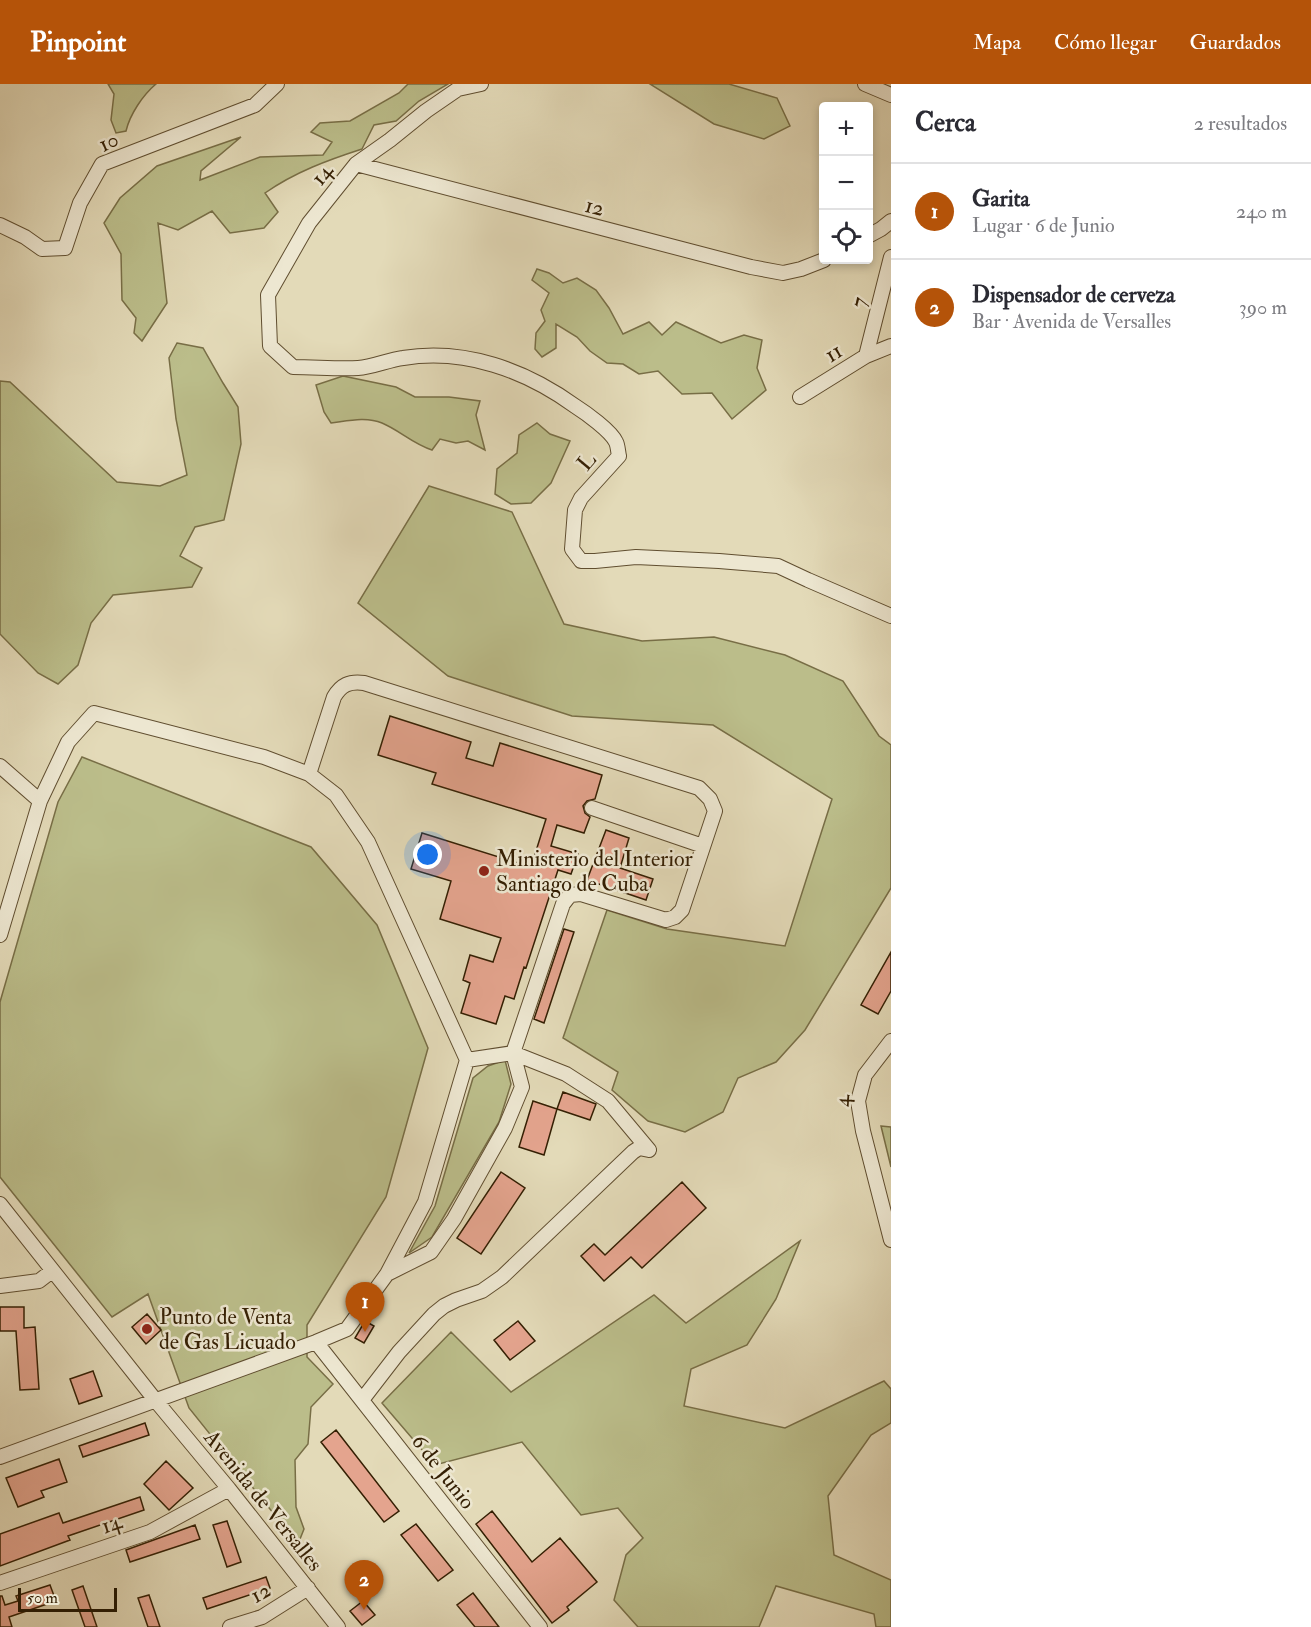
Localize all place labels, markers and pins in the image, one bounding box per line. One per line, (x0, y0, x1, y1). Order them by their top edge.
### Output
place label: Ministerio del Interior Santiago de Cuba (496, 845, 694, 898)
marker: Ministerio del Interior Santiago de Cuba (477, 864, 491, 878)
pin: 1 (346, 1282, 385, 1332)
place label: Punto de Venta de Gas Licuado (159, 1303, 296, 1356)
marker: Punto de Venta de Gas Licuado (140, 1322, 154, 1336)
pin: 2 (344, 1560, 384, 1610)

